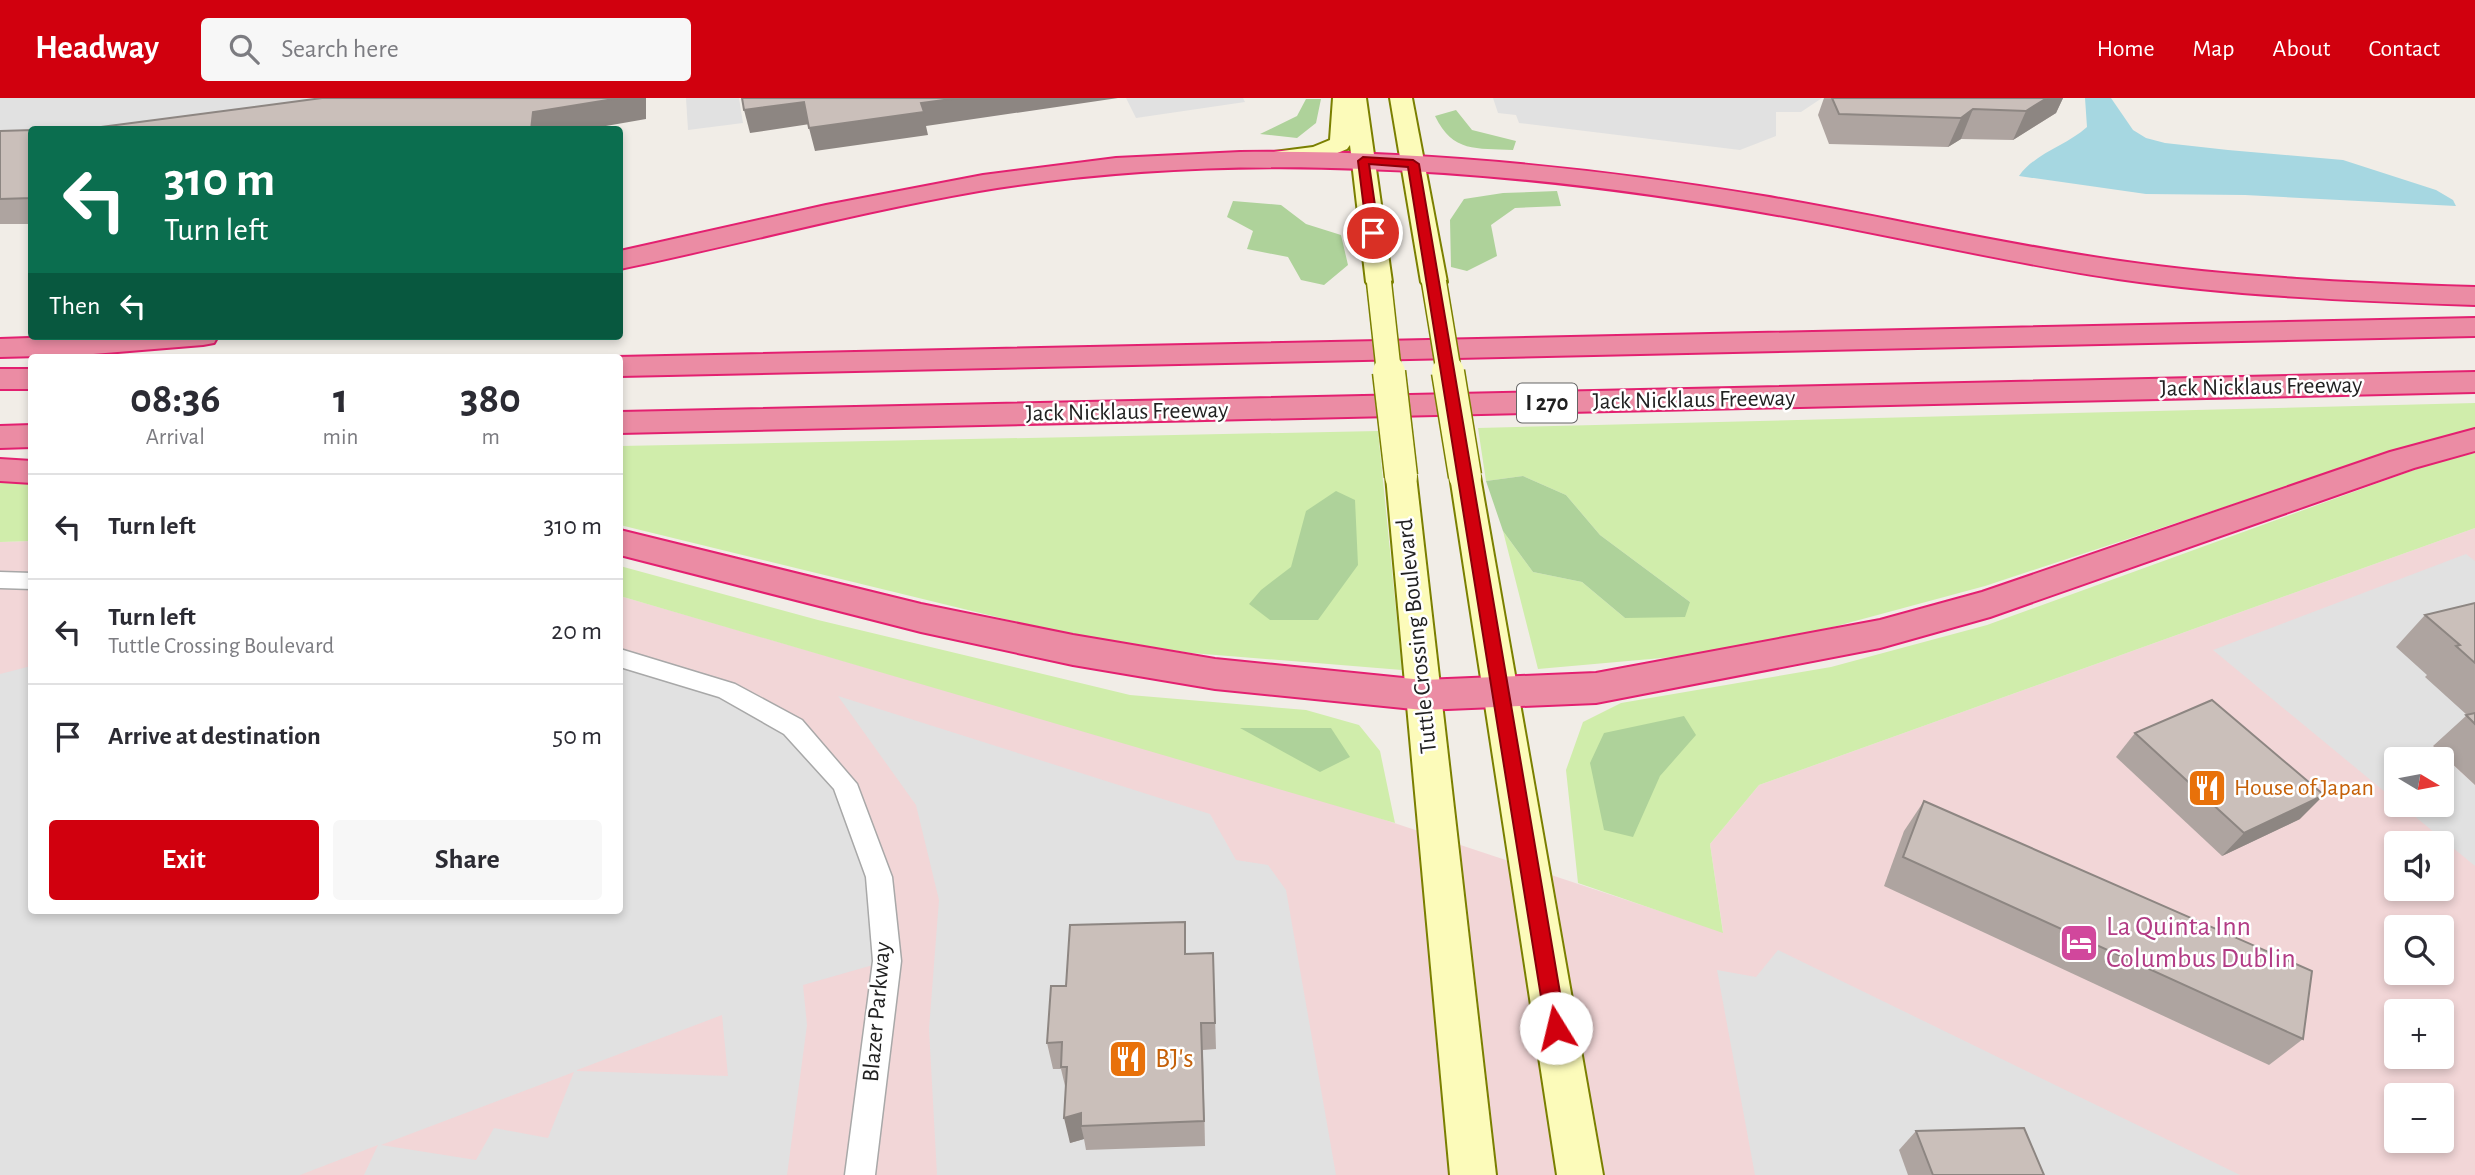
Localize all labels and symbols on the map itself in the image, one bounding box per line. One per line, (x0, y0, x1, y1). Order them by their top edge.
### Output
pin (1343, 203, 1403, 263)
street label: Jack Nicklaus Freeway (2159, 373, 2363, 401)
road number: I 270 (1517, 384, 1577, 422)
street label: Jack Nicklaus Freeway (1592, 386, 1796, 414)
street label: Jack Nicklaus Freeway (1025, 398, 1229, 426)
street label: Tuttle Crossing Boulevard (1393, 517, 1441, 755)
north arrow (2384, 747, 2454, 817)
restaurant icon: House of Japan (2186, 767, 2228, 809)
place label: House of Japan (2234, 776, 2374, 800)
place label: La Quinta Inn Columbus Dublin (2106, 913, 2296, 973)
hotel icon: La Quinta Inn Columbus Dublin (2058, 922, 2100, 964)
street label: Blazer Parkway (859, 941, 895, 1083)
position arrow (1519, 991, 1593, 1065)
restaurant icon: BJ's (1107, 1038, 1149, 1080)
place label: BJ's (1155, 1045, 1194, 1073)

